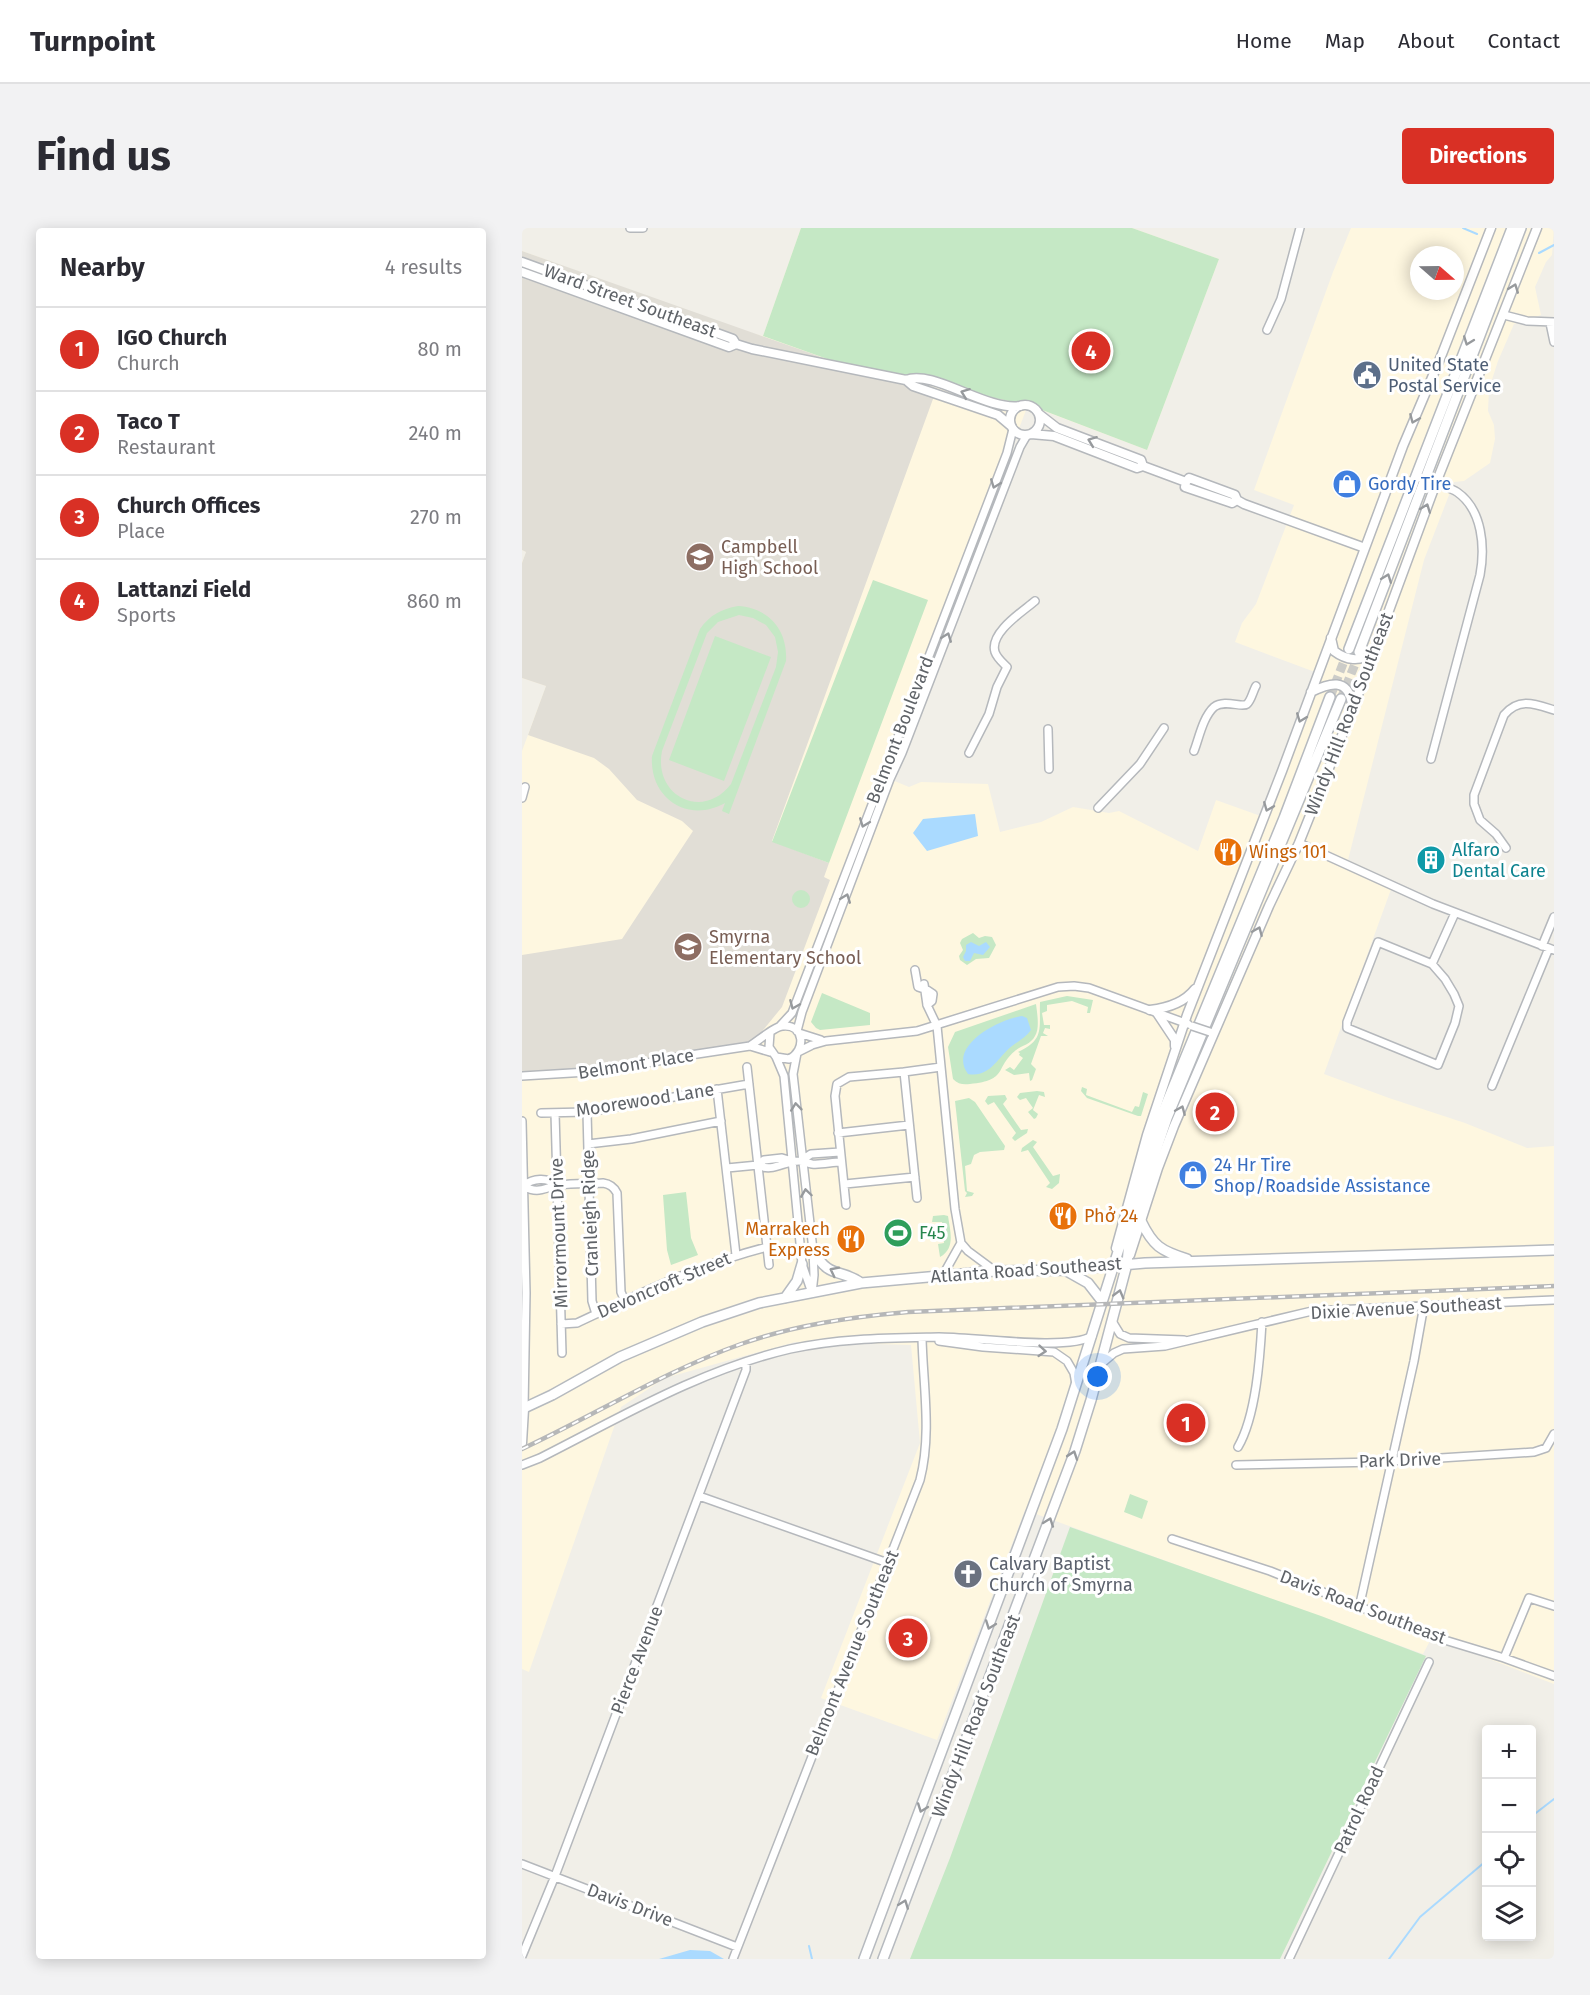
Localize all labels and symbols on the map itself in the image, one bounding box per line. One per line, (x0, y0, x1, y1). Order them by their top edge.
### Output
north arrow (1410, 246, 1464, 300)
street label: Ward Street Southeast (541, 260, 720, 343)
one-way arrow (1507, 284, 1519, 295)
pin: 4 (1072, 328, 1110, 374)
one-way arrow (1463, 335, 1476, 346)
place label: United State Postal Service (1388, 354, 1501, 397)
public building icon: United State Postal Service (1351, 359, 1383, 391)
one-way arrow (960, 387, 970, 400)
one-way arrow (1410, 412, 1422, 423)
one-way arrow (1087, 436, 1098, 448)
shop icon: Gordy Tire (1331, 468, 1363, 500)
place label: Gordy Tire (1368, 473, 1451, 495)
one-way arrow (990, 478, 1002, 489)
one-way arrow (1419, 504, 1431, 515)
place label: Campbell High School (721, 536, 818, 579)
school or university icon: Campbell High School (684, 541, 716, 573)
one-way arrow (1380, 573, 1393, 584)
street label: Windy Hill Road Southeast (1300, 609, 1398, 819)
one-way arrow (940, 633, 952, 644)
street label: Belmont Boulevard (862, 653, 938, 807)
one-way arrow (1296, 712, 1308, 723)
one-way arrow (1263, 801, 1275, 812)
one-way arrow (859, 817, 872, 828)
restaurant icon: Wings 101 (1212, 836, 1244, 868)
place label: Alfaro Dental Care (1452, 839, 1546, 882)
place label: Wings 101 (1249, 841, 1327, 863)
building icon: Alfaro Dental Care (1415, 844, 1447, 876)
one-way arrow (839, 893, 852, 903)
place label: Smyrna Elementary School (709, 926, 861, 969)
one-way arrow (1251, 926, 1263, 937)
school or university icon: Smyrna Elementary School (672, 931, 704, 963)
one-way arrow (789, 999, 801, 1010)
street label: Belmont Place (576, 1044, 696, 1084)
street label: Moorewood Lane (574, 1078, 716, 1122)
pin: 2 (1196, 1090, 1234, 1134)
one-way arrow (791, 1102, 803, 1111)
one-way arrow (1173, 1105, 1185, 1116)
street label: Cranleigh Ridge (577, 1149, 603, 1277)
place label: 24 Hr Tire Shop/Roadside Assistance (1214, 1154, 1430, 1197)
street label: Mirrormount Drive (545, 1157, 573, 1309)
shop icon: 24 Hr Tire Shop/Roadside Assistance (1177, 1159, 1209, 1191)
one-way arrow (800, 1188, 813, 1198)
restaurant icon: Phở 24 (1047, 1200, 1079, 1232)
place label: Phở 24 (1084, 1205, 1139, 1227)
sports icon: F45 (882, 1217, 914, 1249)
place label: Marrakech Express (745, 1218, 830, 1261)
place label: F45 (919, 1222, 946, 1244)
restaurant icon: Marrakech Express (835, 1223, 867, 1255)
street label: Devoncroft Street (594, 1247, 734, 1323)
street label: Atlanta Road Southeast (930, 1252, 1123, 1288)
one-way arrow (829, 1267, 840, 1278)
one-way arrow (1112, 1289, 1125, 1299)
street label: Dixie Avenue Southeast (1310, 1292, 1503, 1324)
one-way arrow (1038, 1344, 1047, 1357)
your location (1083, 1362, 1112, 1391)
pin: 1 (1166, 1400, 1206, 1446)
street label: Park Drive (1358, 1448, 1442, 1472)
one-way arrow (1066, 1450, 1079, 1461)
one-way arrow (1042, 1517, 1054, 1528)
street label: Belmont Avenue Southeast (801, 1546, 904, 1759)
place label: Calvary Baptist Church of Smyrna (989, 1553, 1133, 1596)
church icon: Calvary Baptist Church of Smyrna (952, 1558, 984, 1590)
street label: Davis Road Southeast (1277, 1565, 1450, 1649)
street label: Pierce Avenue (606, 1603, 668, 1717)
street label: Windy Hill Road Southeast (927, 1611, 1025, 1821)
pin: 3 (888, 1616, 928, 1660)
one-way arrow (985, 1619, 997, 1630)
street label: Patrol Road (1329, 1763, 1389, 1857)
one-way arrow (917, 1802, 929, 1813)
street label: Davis Drive (584, 1879, 676, 1931)
one-way arrow (897, 1900, 909, 1911)

